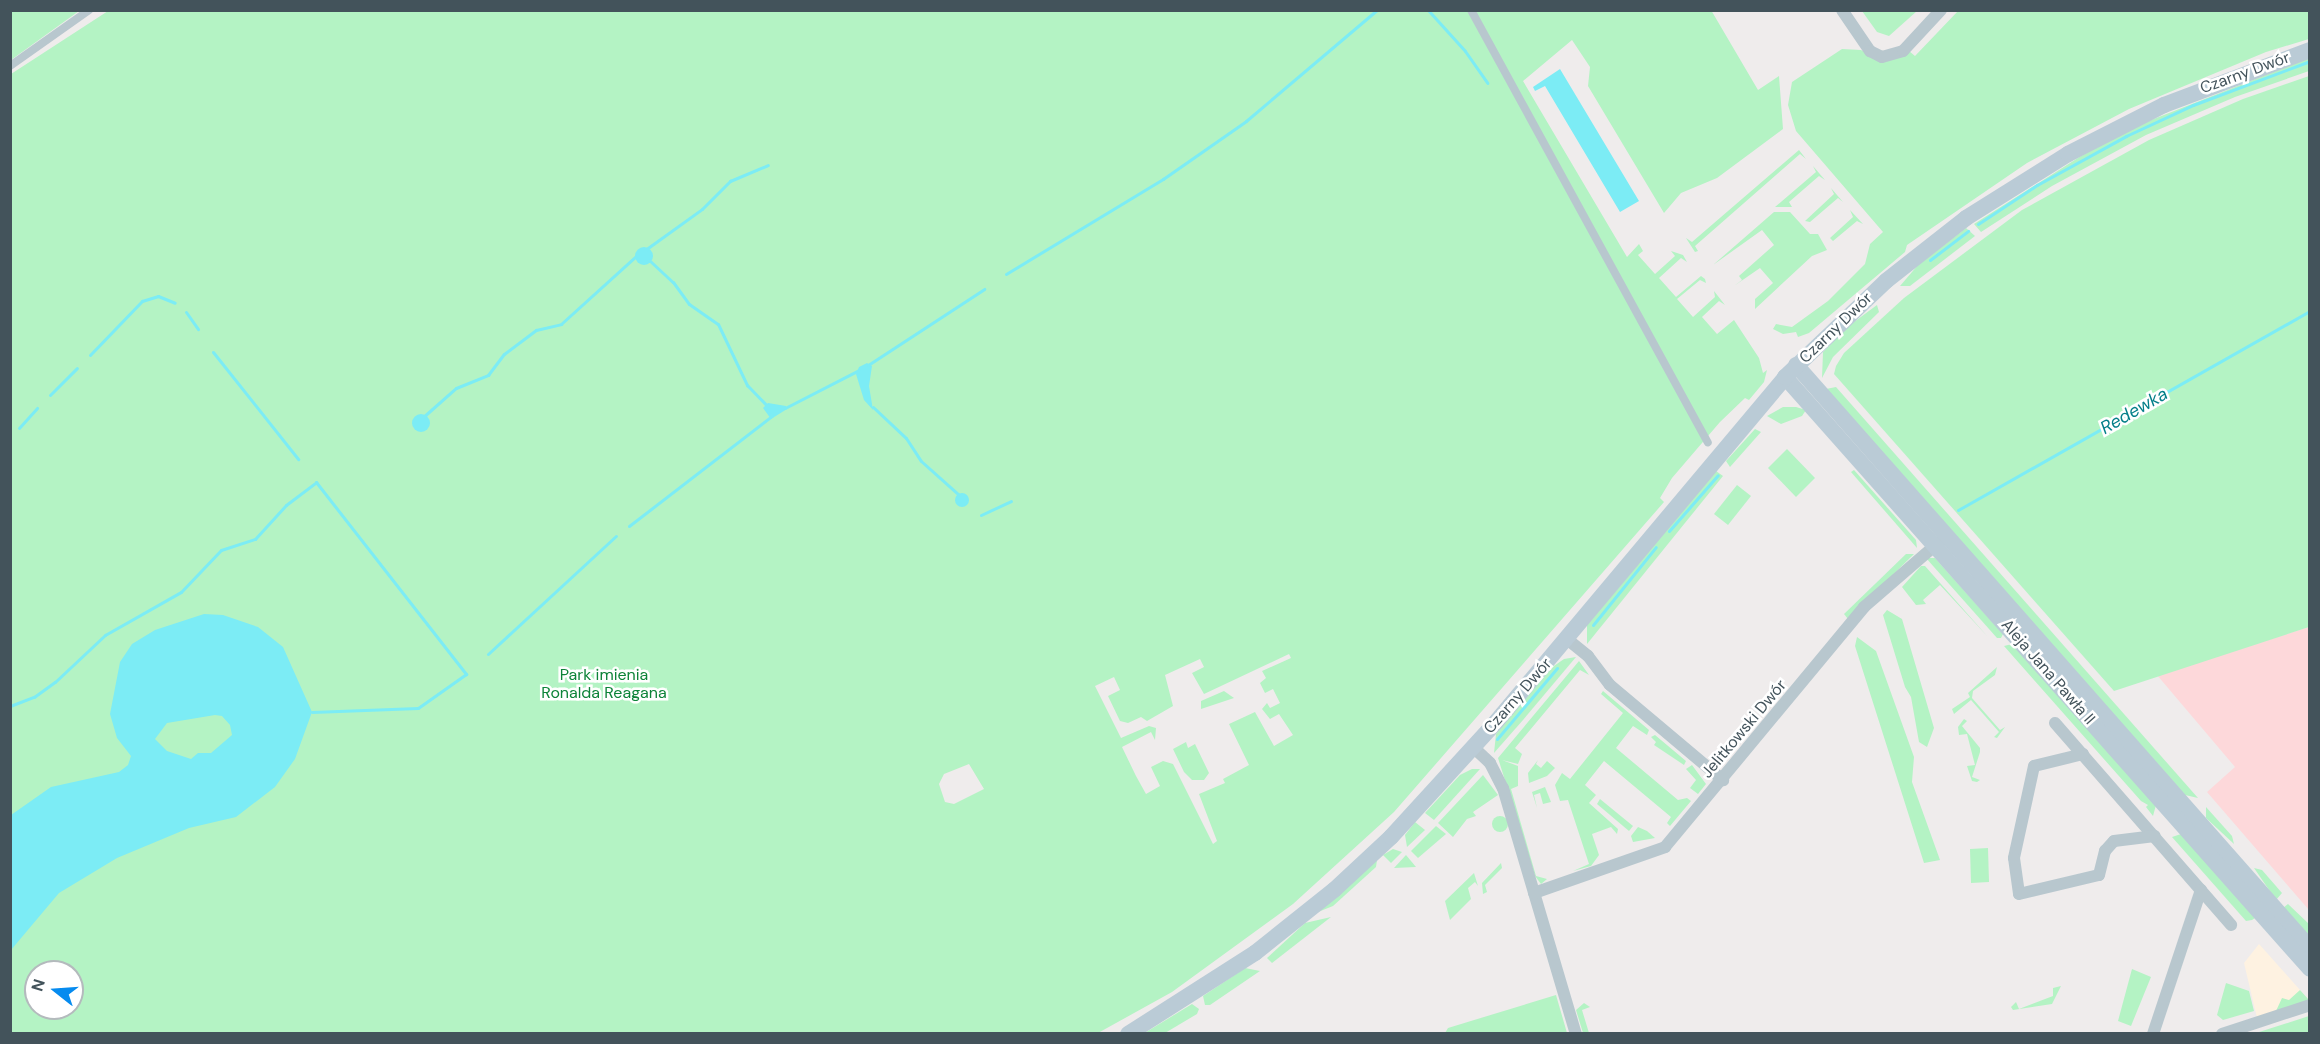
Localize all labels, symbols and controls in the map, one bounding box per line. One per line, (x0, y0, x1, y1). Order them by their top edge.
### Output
street label: Czarny Dwór (2198, 48, 2292, 98)
street label: Czarny Dwór (1796, 289, 1876, 367)
water label: Redewka (2096, 383, 2172, 439)
street label: Aleja Jana Pawła II (1997, 615, 2099, 729)
street label: Czarny Dwór (1480, 654, 1556, 738)
park label: Park imienia Ronalda Reagana (541, 665, 667, 703)
street label: Jelitkowski Dwór (1697, 676, 1791, 782)
north arrow (24, 960, 84, 1020)
text: N (26, 977, 50, 994)

